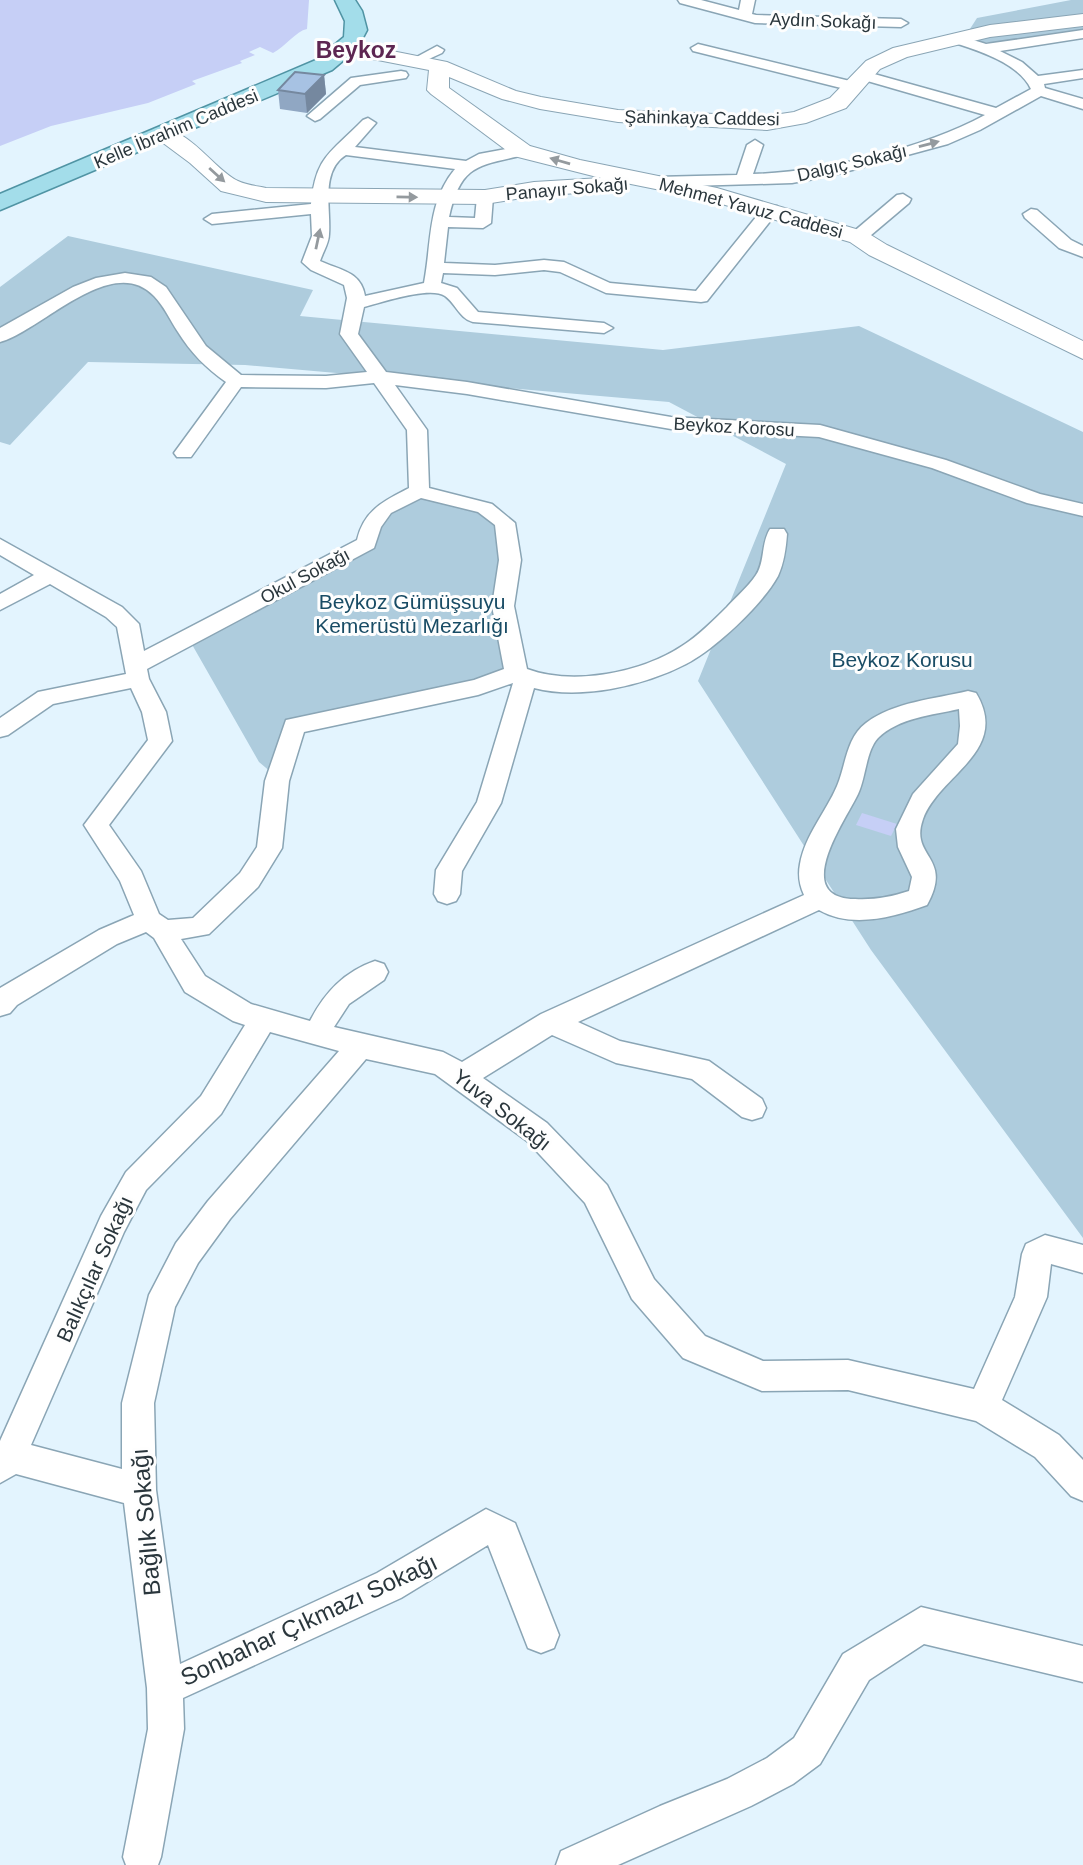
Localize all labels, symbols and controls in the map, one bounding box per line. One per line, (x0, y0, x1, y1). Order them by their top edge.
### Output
street label: Aydın Sokağı (769, 9, 877, 33)
district label: Beykoz (316, 37, 396, 63)
street label: Kelle İbrahim Caddesi (91, 85, 261, 173)
street label: Şahinkaya Caddesi (624, 107, 780, 129)
one-way arrow (918, 138, 940, 149)
street label: Dalgıç Sokağı (795, 141, 909, 185)
one-way arrow (549, 156, 570, 166)
one-way arrow (208, 167, 226, 183)
street label: Panayır Sokağı (505, 174, 629, 204)
street label: Mehmet Yavuz Caddesi (657, 174, 845, 242)
one-way arrow (396, 191, 418, 203)
one-way arrow (313, 228, 324, 250)
street label: Beykoz Korosu (673, 414, 795, 440)
street label: Okul Sokağı (257, 544, 353, 608)
park label: Beykoz Gümüşsuyu Kemerüstü Mezarlığı (315, 590, 509, 637)
park label: Beykoz Korusu (831, 648, 973, 671)
street label: Yuva Sokağı (449, 1064, 556, 1155)
street label: Balıkçılar Sokağı (52, 1192, 137, 1345)
street label: Bağlık Sokağı (126, 1447, 165, 1597)
street label: Sonbahar Çıkmazı Sokağı (176, 1548, 441, 1691)

